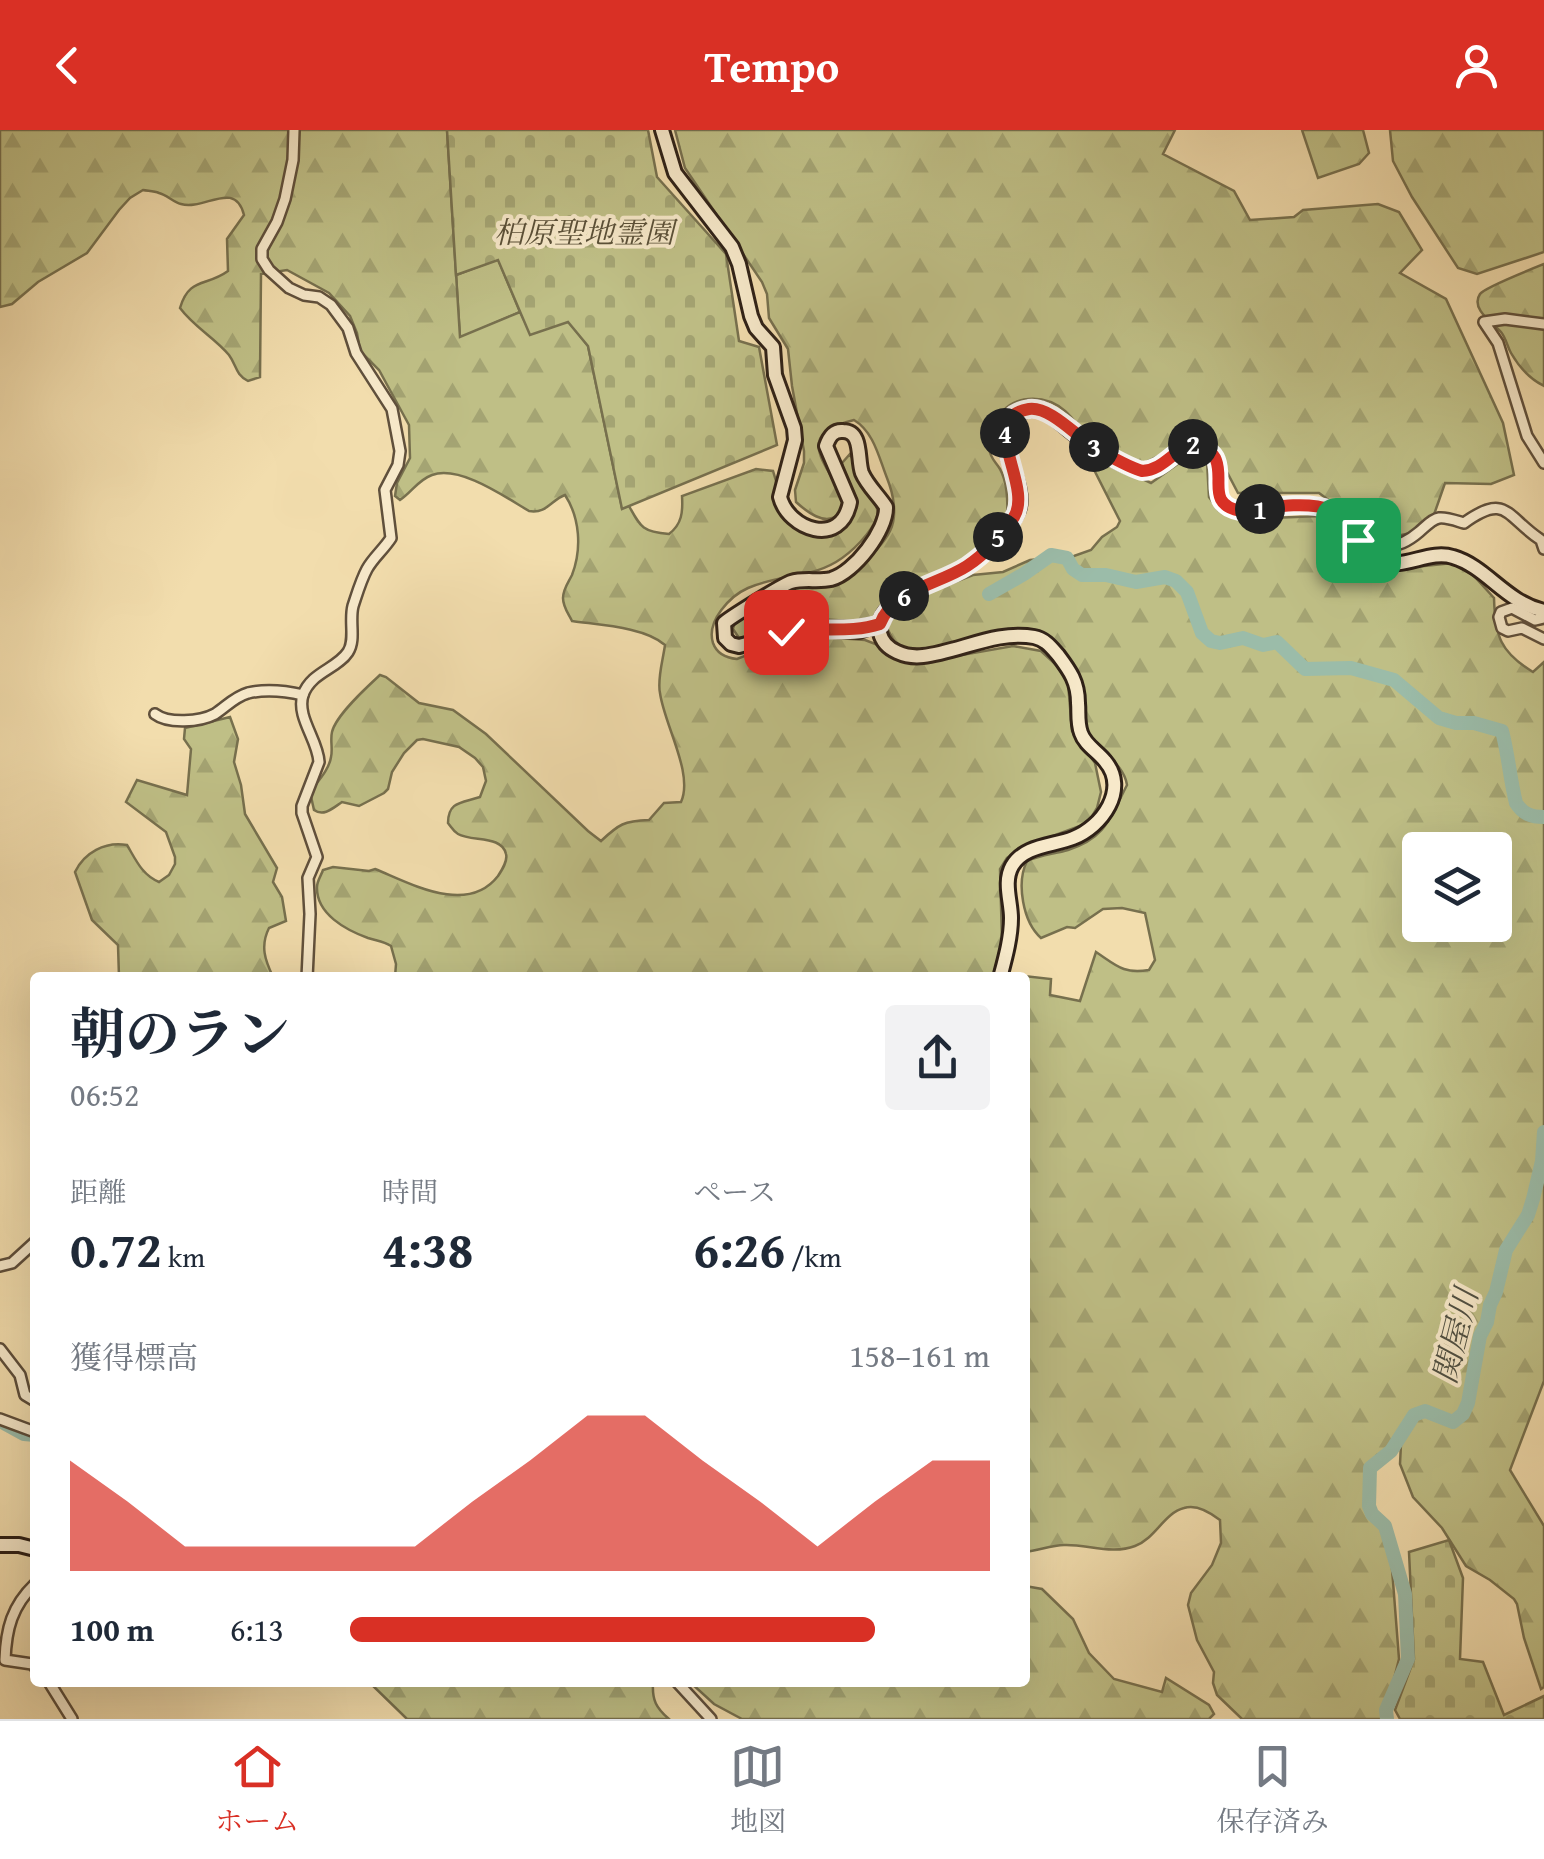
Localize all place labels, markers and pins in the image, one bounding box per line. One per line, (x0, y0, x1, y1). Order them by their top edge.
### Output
pin: 4 (980, 408, 1030, 458)
pin: 2 (1168, 419, 1218, 469)
pin: 3 (1069, 422, 1119, 472)
pin: 1 (1235, 484, 1285, 534)
pin (1316, 498, 1401, 583)
pin: 5 (973, 512, 1023, 562)
pin: 6 (879, 571, 929, 621)
pin (744, 590, 829, 675)

